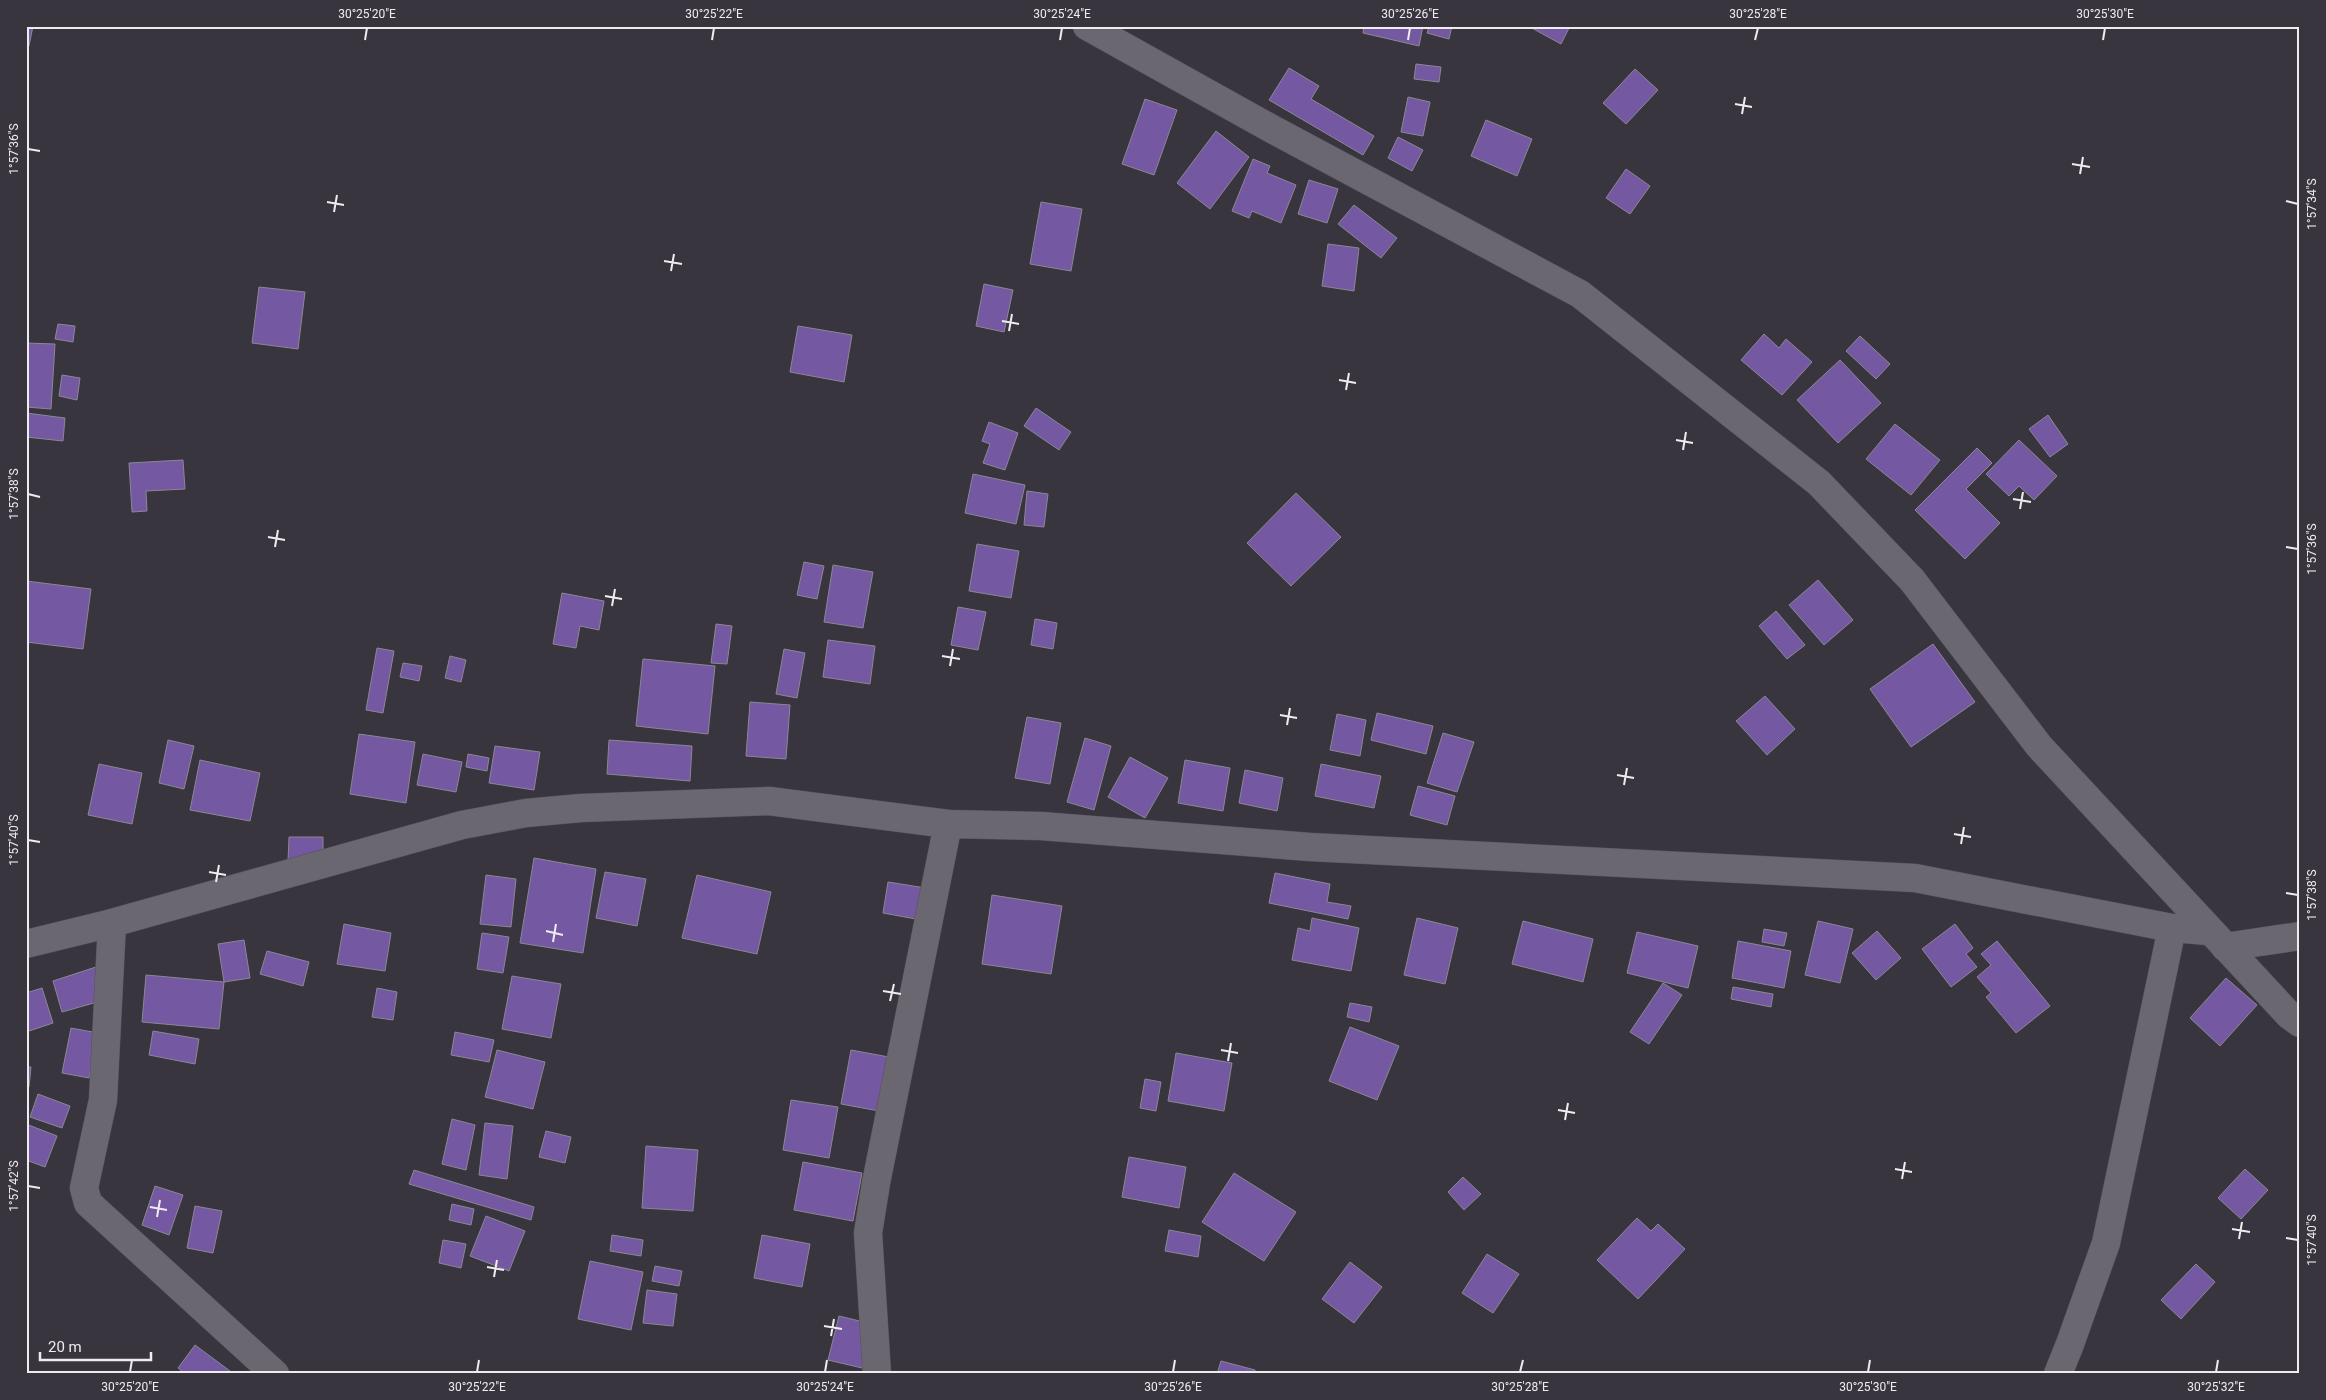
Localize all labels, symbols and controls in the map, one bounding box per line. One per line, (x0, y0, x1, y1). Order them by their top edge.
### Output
text: 30°25'20"E (338, 7, 396, 21)
text: 30°25'22"E (685, 7, 743, 21)
text: 30°25'24"E (1033, 7, 1091, 21)
text: 30°25'26"E (1381, 7, 1439, 21)
text: 30°25'28"E (1729, 7, 1787, 21)
text: 30°25'30"E (2076, 7, 2134, 21)
text: 1°57'36"S (7, 123, 21, 175)
text: 1°57'34"S (2305, 178, 2319, 230)
text: 1°57'38"S (7, 468, 21, 520)
text: 1°57'36"S (2305, 523, 2319, 575)
text: 1°57'40"S (7, 814, 21, 866)
text: 1°57'38"S (2305, 869, 2319, 921)
text: 1°57'42"S (7, 1160, 21, 1212)
text: 1°57'40"S (2305, 1214, 2319, 1266)
scale bar (40, 1330, 151, 1362)
text: 20 m (48, 1338, 82, 1356)
text: 30°25'20"E (101, 1380, 159, 1394)
text: 30°25'22"E (448, 1380, 506, 1394)
text: 30°25'24"E (796, 1380, 854, 1394)
text: 30°25'26"E (1144, 1380, 1202, 1394)
text: 30°25'28"E (1491, 1380, 1549, 1394)
text: 30°25'30"E (1839, 1380, 1897, 1394)
text: 30°25'32"E (2187, 1380, 2245, 1394)

